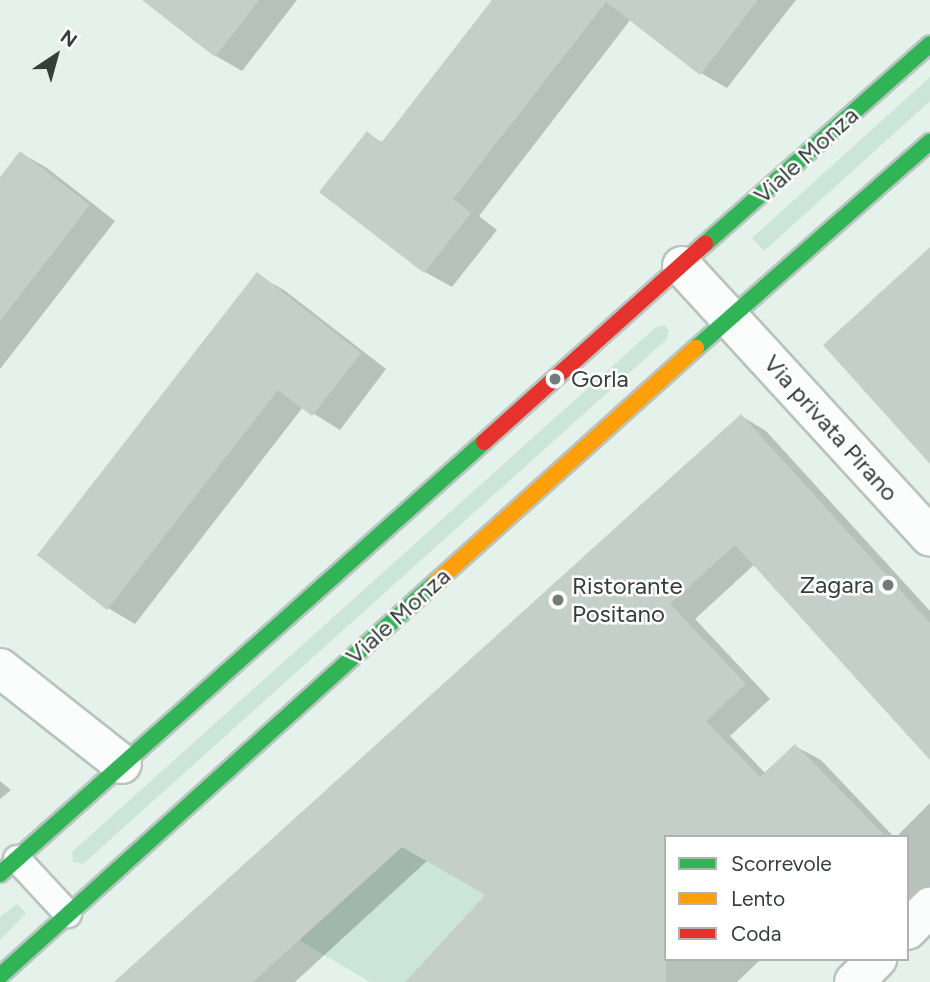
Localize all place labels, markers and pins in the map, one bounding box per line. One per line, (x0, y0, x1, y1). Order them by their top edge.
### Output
place label: Gorla (571, 365, 629, 393)
marker: Gorla (545, 369, 565, 389)
place label: Zagara (800, 571, 874, 599)
place label: Ristorante Positano (572, 572, 683, 628)
marker: Zagara (880, 577, 896, 593)
marker: Ristorante Positano (550, 592, 566, 608)

